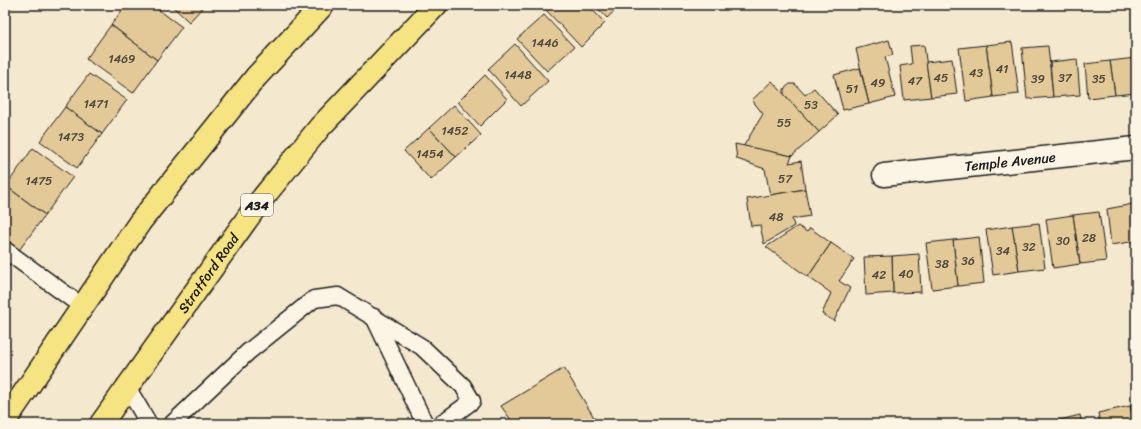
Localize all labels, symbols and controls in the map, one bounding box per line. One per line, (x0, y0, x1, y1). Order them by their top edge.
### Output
house number: 1446 (532, 32, 559, 54)
house number: 1469 (109, 48, 135, 70)
house number: 41 (996, 58, 1008, 80)
house number: 43 (969, 62, 983, 84)
house number: 1448 (504, 64, 532, 86)
house number: 45 (934, 67, 948, 89)
house number: 37 (1058, 67, 1073, 89)
house number: 39 (1031, 68, 1045, 90)
house number: 35 (1092, 68, 1106, 90)
house number: 47 (908, 70, 923, 92)
house number: 49 (871, 72, 885, 94)
house number: 51 (846, 78, 858, 100)
house number: 1471 (84, 93, 108, 115)
house number: 53 (804, 94, 818, 116)
house number: 55 (777, 112, 791, 134)
house number: 1452 (442, 120, 469, 142)
house number: 1473 (58, 126, 84, 148)
house number: 1454 (416, 143, 444, 165)
street label: Temple Avenue (963, 144, 1057, 179)
house number: 57 (778, 168, 793, 190)
house number: 1475 (26, 170, 52, 192)
road number: A34 (241, 194, 273, 216)
house number: 48 (769, 206, 783, 228)
street label: Stratford Road (171, 227, 247, 319)
house number: 28 (1082, 227, 1096, 249)
house number: 30 (1056, 230, 1070, 252)
house number: 32 (1022, 236, 1036, 258)
house number: 34 (996, 240, 1011, 262)
house number: 36 (961, 250, 975, 272)
house number: 38 (935, 253, 949, 275)
house number: 40 (898, 263, 914, 285)
house number: 42 (872, 264, 886, 286)

